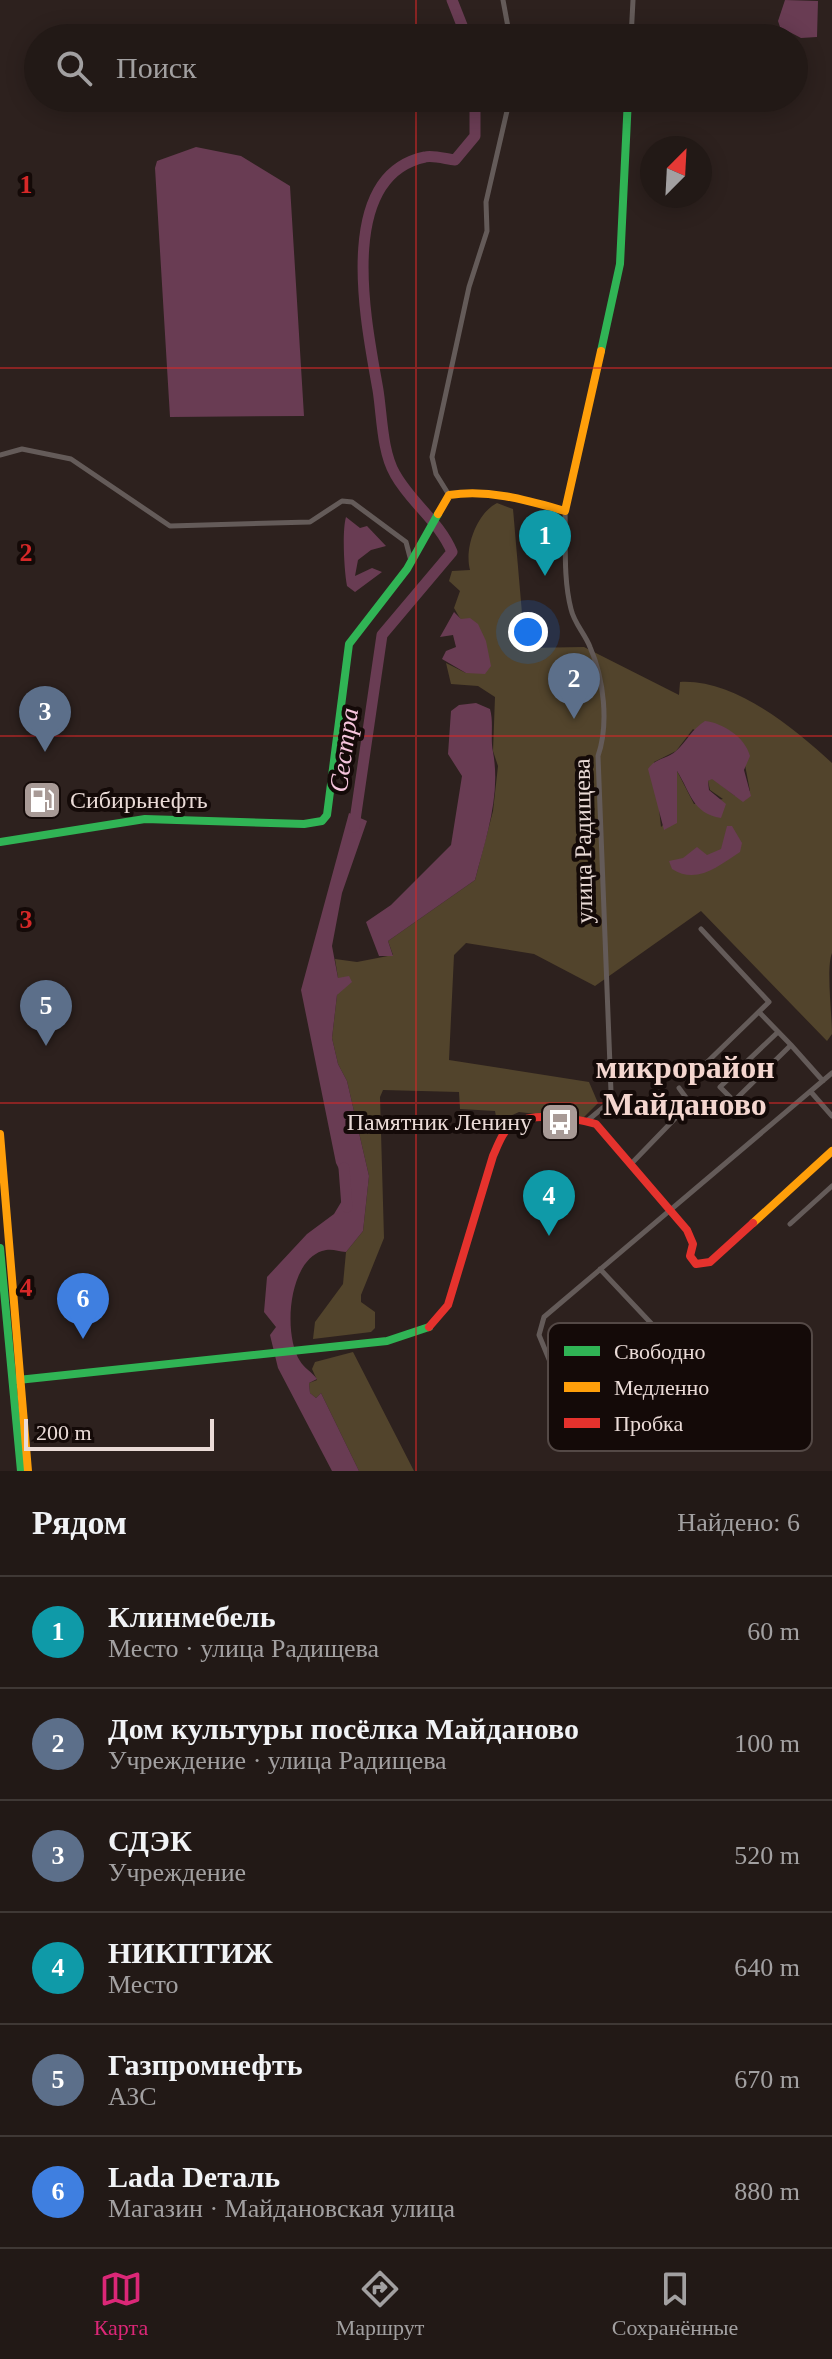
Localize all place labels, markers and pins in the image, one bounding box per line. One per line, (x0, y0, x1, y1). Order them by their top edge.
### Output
pin: 1 (519, 510, 571, 576)
pin: 2 (548, 653, 600, 719)
pin: 3 (19, 686, 71, 752)
fuel station icon: Сибирьнефть (21, 779, 63, 821)
place label: Сибирьнефть (70, 787, 208, 813)
pin: 5 (20, 980, 72, 1046)
bus stop icon: Памятник Ленину (539, 1101, 581, 1143)
place label: Памятник Ленину (347, 1109, 532, 1135)
pin: 4 (523, 1170, 575, 1236)
pin: 6 (57, 1273, 109, 1339)

